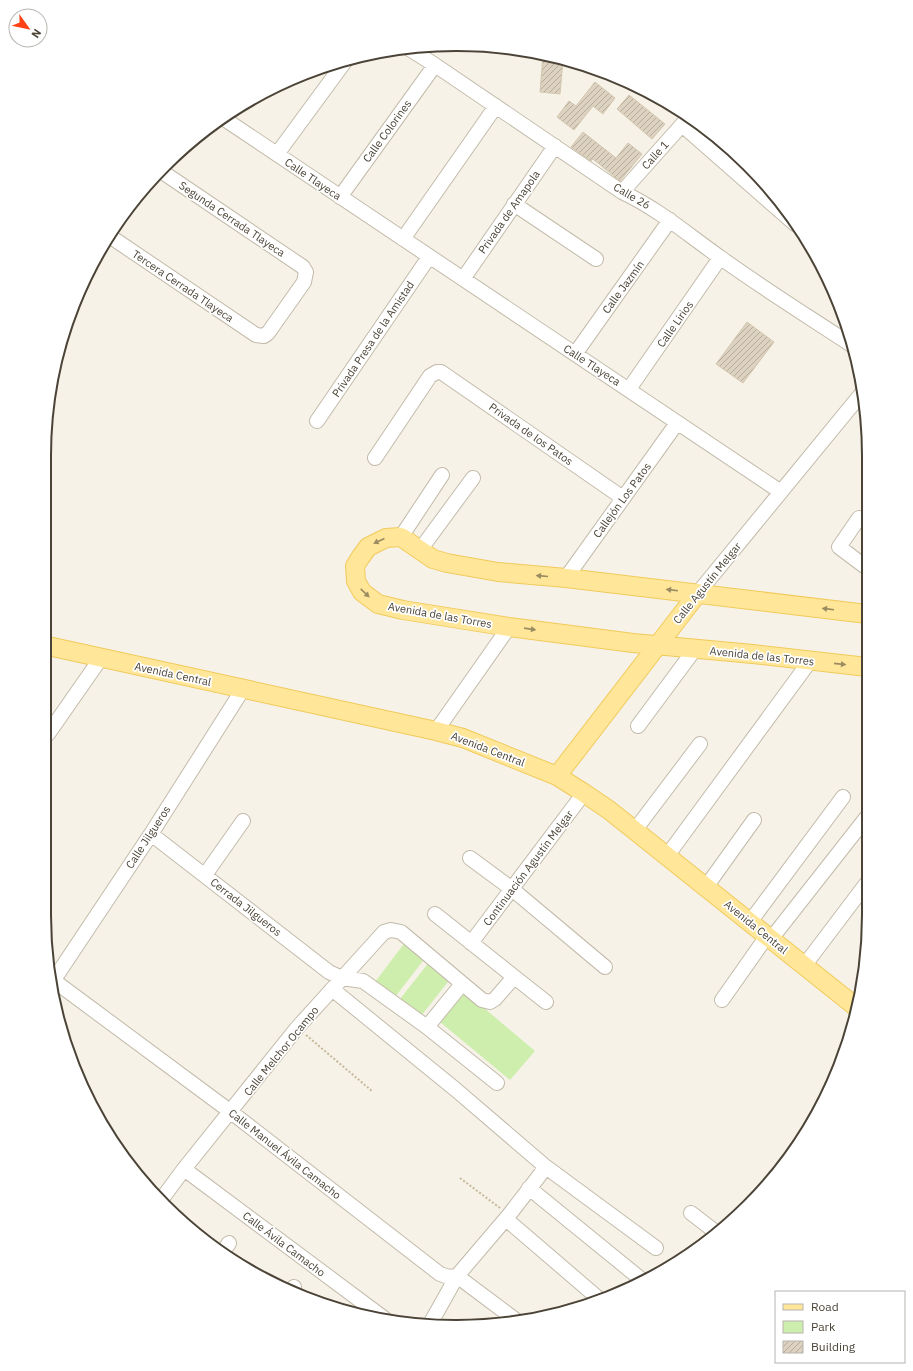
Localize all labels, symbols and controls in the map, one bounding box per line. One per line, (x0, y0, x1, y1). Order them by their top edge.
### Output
north arrow (8, 8, 48, 48)
text: N (28, 26, 44, 41)
street label: Calle Colorines (360, 97, 414, 165)
street label: Calle 1 (638, 137, 672, 172)
street label: Calle Tlayeca (282, 155, 344, 203)
street label: Privada de Amapola (475, 168, 543, 256)
street label: Segunda Cerrada Tlayeca (176, 178, 288, 260)
street label: Calle 26 (611, 180, 653, 212)
street label: Tercera Cerrada Tlayeca (130, 247, 236, 325)
street label: Calle Jazmín (599, 258, 647, 316)
street label: Privada Presa de la Amistad (329, 278, 417, 400)
street label: Calle Lirios (654, 298, 696, 350)
street label: Calle Tlayeca (561, 341, 623, 389)
street label: Privada de los Patos (486, 400, 576, 468)
street label: Callejón Los Patos (590, 460, 654, 540)
one-way arrow (374, 538, 385, 544)
street label: Calle Agustín Melgar (670, 539, 744, 627)
one-way arrow (536, 573, 548, 579)
one-way arrow (666, 587, 678, 593)
one-way arrow (360, 588, 370, 598)
street label: Avenida de las Torres (387, 599, 493, 631)
one-way arrow (822, 606, 835, 612)
one-way arrow (524, 626, 536, 632)
street label: Avenida de las Torres (709, 644, 815, 668)
street label: Avenida Central (133, 659, 213, 689)
one-way arrow (834, 661, 846, 667)
street label: Avenida Central (449, 729, 527, 769)
street label: Calle Jilgueros (122, 803, 174, 871)
street label: Continuación Agustín Melgar (480, 808, 576, 928)
street label: Cerrada Jilgueros (208, 875, 284, 939)
street label: Avenida Central (721, 897, 791, 957)
street label: Calle Melchor Ocampo (241, 1003, 321, 1099)
street label: Calle Manuel Ávila Camacho (226, 1106, 344, 1202)
street label: Calle Ávila Camacho (240, 1208, 328, 1280)
legend (775, 1291, 905, 1363)
text: Road (811, 1299, 839, 1314)
text: Park (811, 1319, 836, 1334)
text: Building (811, 1339, 856, 1354)

